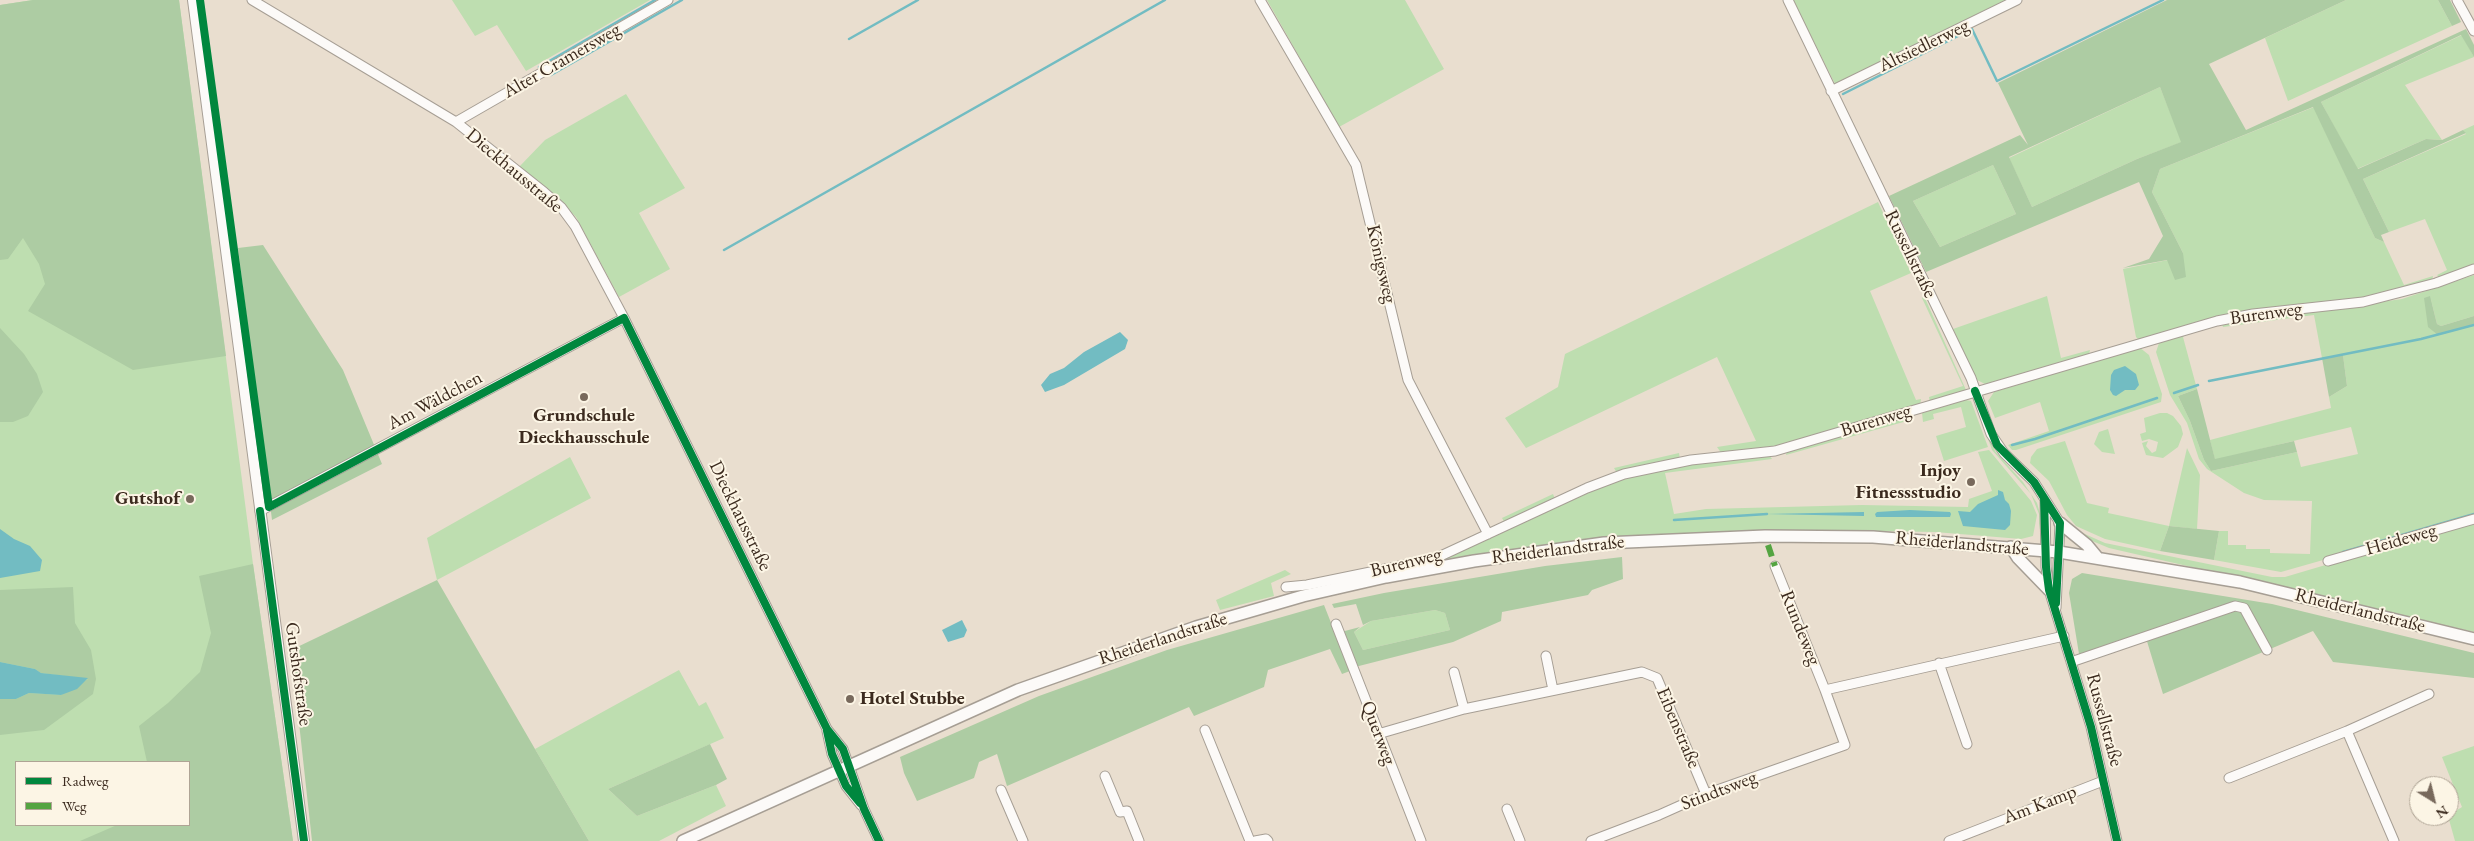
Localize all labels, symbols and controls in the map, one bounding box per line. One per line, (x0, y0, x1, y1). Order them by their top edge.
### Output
street label: Altsiedlerweg (1875, 14, 1973, 78)
street label: Alter Cramersweg (499, 18, 625, 104)
street label: Dieckhausstraße (461, 124, 567, 218)
street label: Russellstraße (1879, 206, 1941, 302)
street label: Königsweg (1361, 223, 1401, 305)
street label: Burenweg (2228, 298, 2304, 330)
street label: Am Wäldchen (384, 367, 486, 435)
marker: Grundschule Dieckhausschule (578, 391, 590, 403)
street label: Burenweg (1838, 399, 1914, 443)
place label: Grundschule Dieckhausschule (519, 405, 649, 449)
street label: Dieckhausstraße (704, 457, 776, 575)
place label: Injoy Fitnessstudio (1855, 460, 1961, 504)
marker: Injoy Fitnessstudio (1965, 476, 1977, 488)
place label: Gutshof (115, 488, 180, 510)
marker: Gutshof (184, 493, 196, 505)
street label: Heideweg (2363, 519, 2439, 561)
street label: Rheiderlandstraße (1894, 527, 2030, 561)
street label: Rheiderlandstraße (1490, 531, 1626, 569)
street label: Burenweg (1368, 543, 1444, 583)
street label: Rheiderlandstraße (2292, 584, 2428, 638)
street label: Rundeweg (1775, 587, 1825, 669)
street label: Rheiderlandstraße (1096, 608, 1230, 670)
street label: Gutshofstraße (279, 621, 317, 727)
street label: Russellstraße (2081, 671, 2127, 769)
street label: Eibenstraße (1651, 684, 1705, 772)
place label: Hotel Stubbe (860, 688, 965, 710)
marker: Hotel Stubbe (844, 693, 856, 705)
street label: Querweg (1355, 698, 1401, 768)
legend (15, 761, 190, 826)
street label: Stindtsweg (1678, 766, 1760, 816)
text: Radweg (62, 771, 109, 790)
north arrow (2409, 776, 2459, 826)
street label: Am Kamp (2000, 781, 2080, 829)
text: Weg (62, 796, 87, 815)
text: N (2432, 802, 2452, 823)

